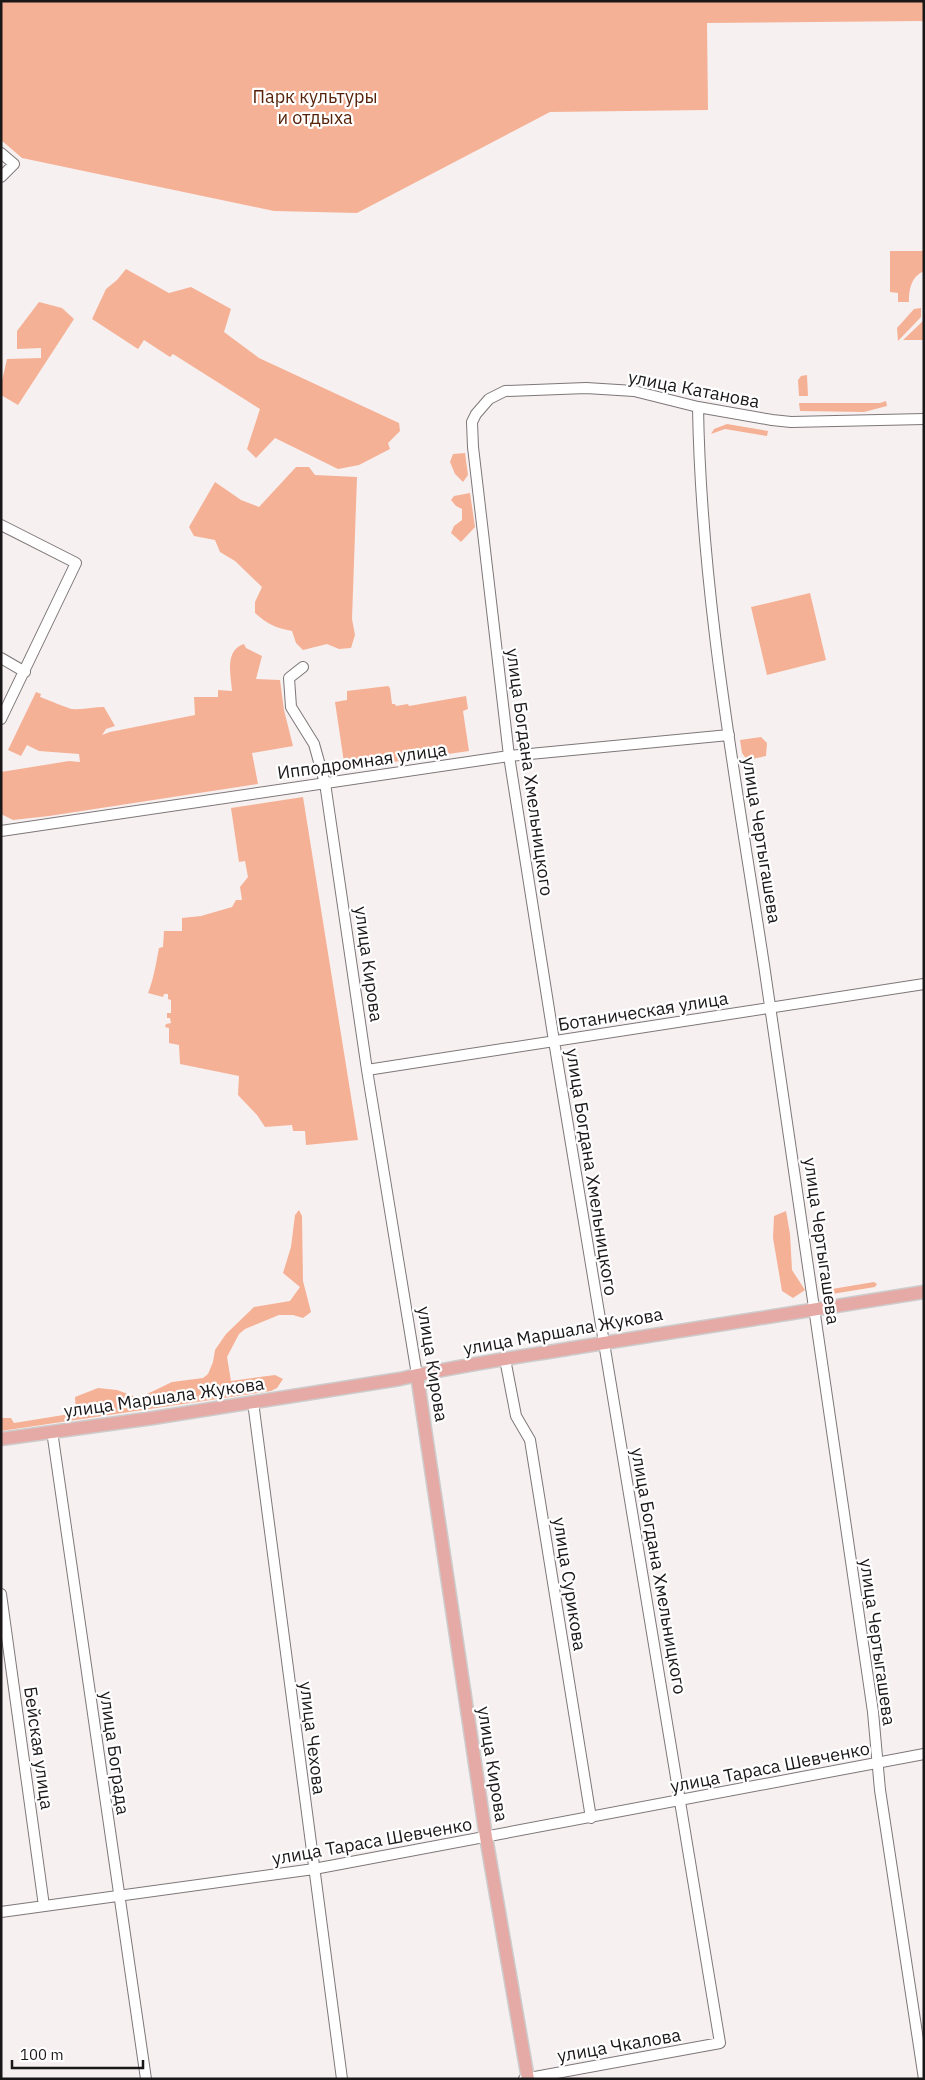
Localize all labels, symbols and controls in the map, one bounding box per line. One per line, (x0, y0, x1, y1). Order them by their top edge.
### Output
park label: Парк культуры и отдыха (253, 85, 377, 129)
street label: улица Катанова (626, 365, 762, 413)
street label: улица Богдана Хмельницкого (501, 647, 559, 897)
street label: Ипподромная улица (276, 738, 449, 784)
street label: улица Чертыгашева (737, 755, 787, 925)
street label: улица Кирова (350, 905, 389, 1024)
street label: Ботаническая улица (556, 986, 730, 1036)
street label: улица Богдана Хмельницкого (561, 1047, 623, 1297)
street label: улица Чертыгашева (799, 1156, 845, 1326)
street label: улица Маршала Жукова (461, 1302, 665, 1360)
street label: улица Кирова (413, 1305, 454, 1424)
street label: улица Маршала Жукова (62, 1371, 266, 1422)
street label: улица Богдана Хмельницкого (626, 1446, 692, 1696)
street label: улица Сурикова (548, 1516, 592, 1653)
street label: улица Чертыгашева (855, 1557, 901, 1727)
street label: улица Чехова (295, 1680, 331, 1796)
street label: Бейская улица (19, 1685, 59, 1811)
street label: улица Бограда (95, 1690, 135, 1817)
street label: улица Кирова (473, 1705, 514, 1824)
street label: улица Тараса Шевченко (668, 1736, 872, 1798)
street label: улица Тараса Шевченко (270, 1812, 474, 1870)
street label: улица Чкалова (555, 2023, 683, 2067)
scale bar (12, 2038, 144, 2070)
text: 100 m (20, 2045, 64, 2064)

